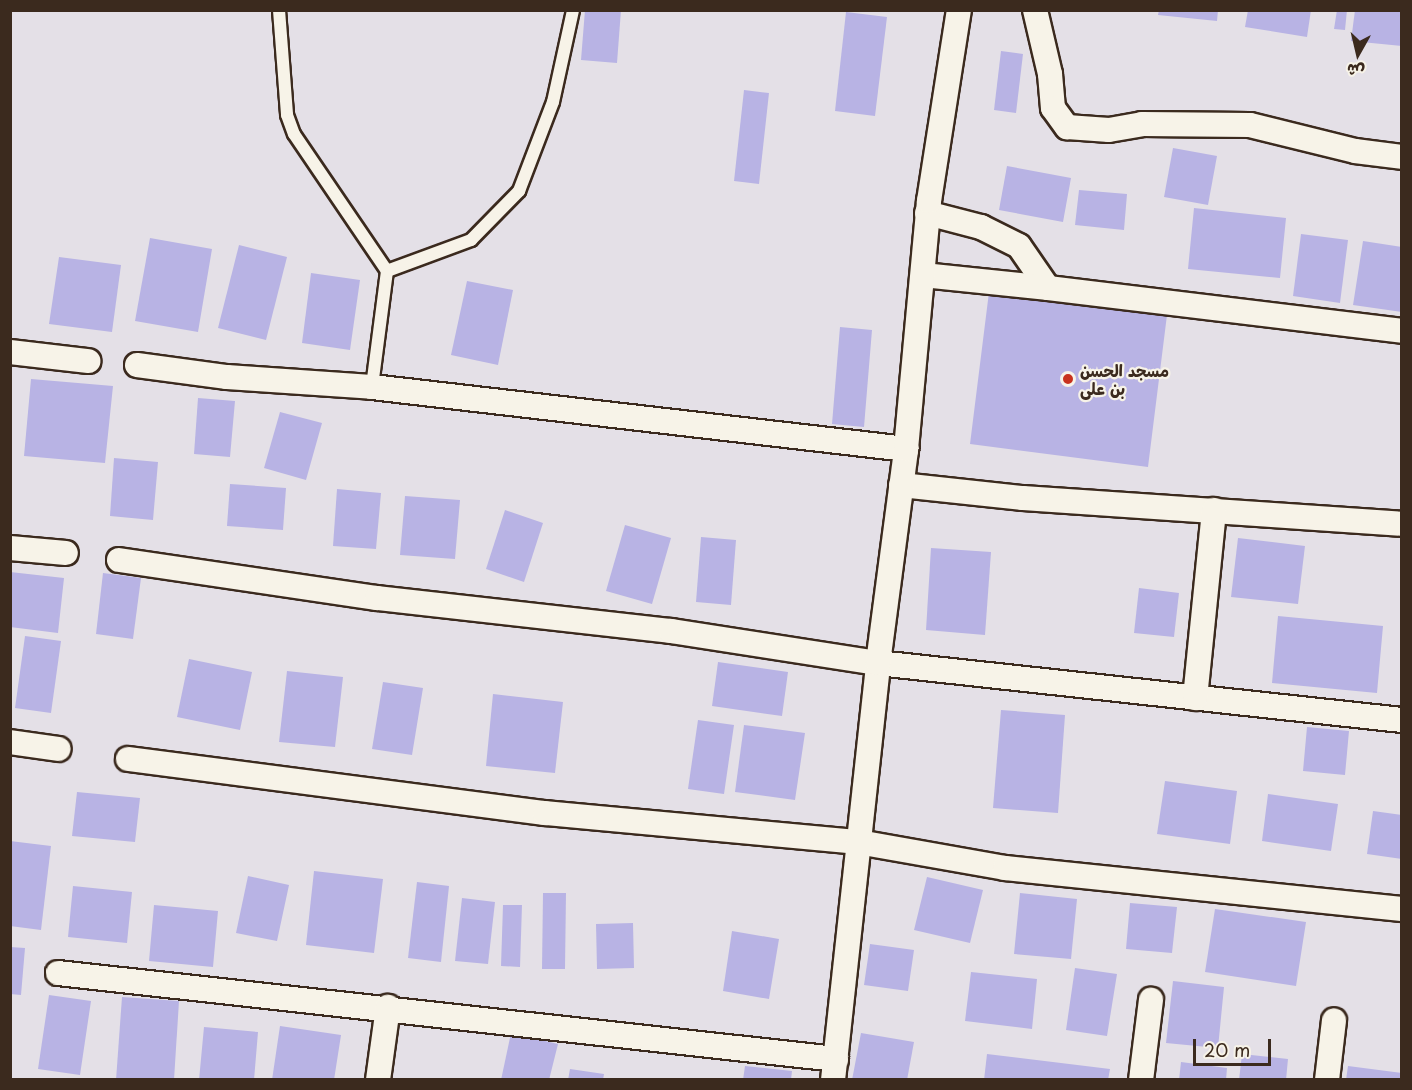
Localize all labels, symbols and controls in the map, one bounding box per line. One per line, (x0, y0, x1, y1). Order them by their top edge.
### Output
north arrow (1328, 24, 1388, 84)
text: ش (1345, 59, 1366, 85)
place label: مسجد الحسن بن على (1080, 360, 1169, 398)
marker: مسجد الحسن بن على (1061, 372, 1075, 386)
scale bar (1196, 1027, 1274, 1065)
text: 20 m (1204, 1036, 1250, 1063)

